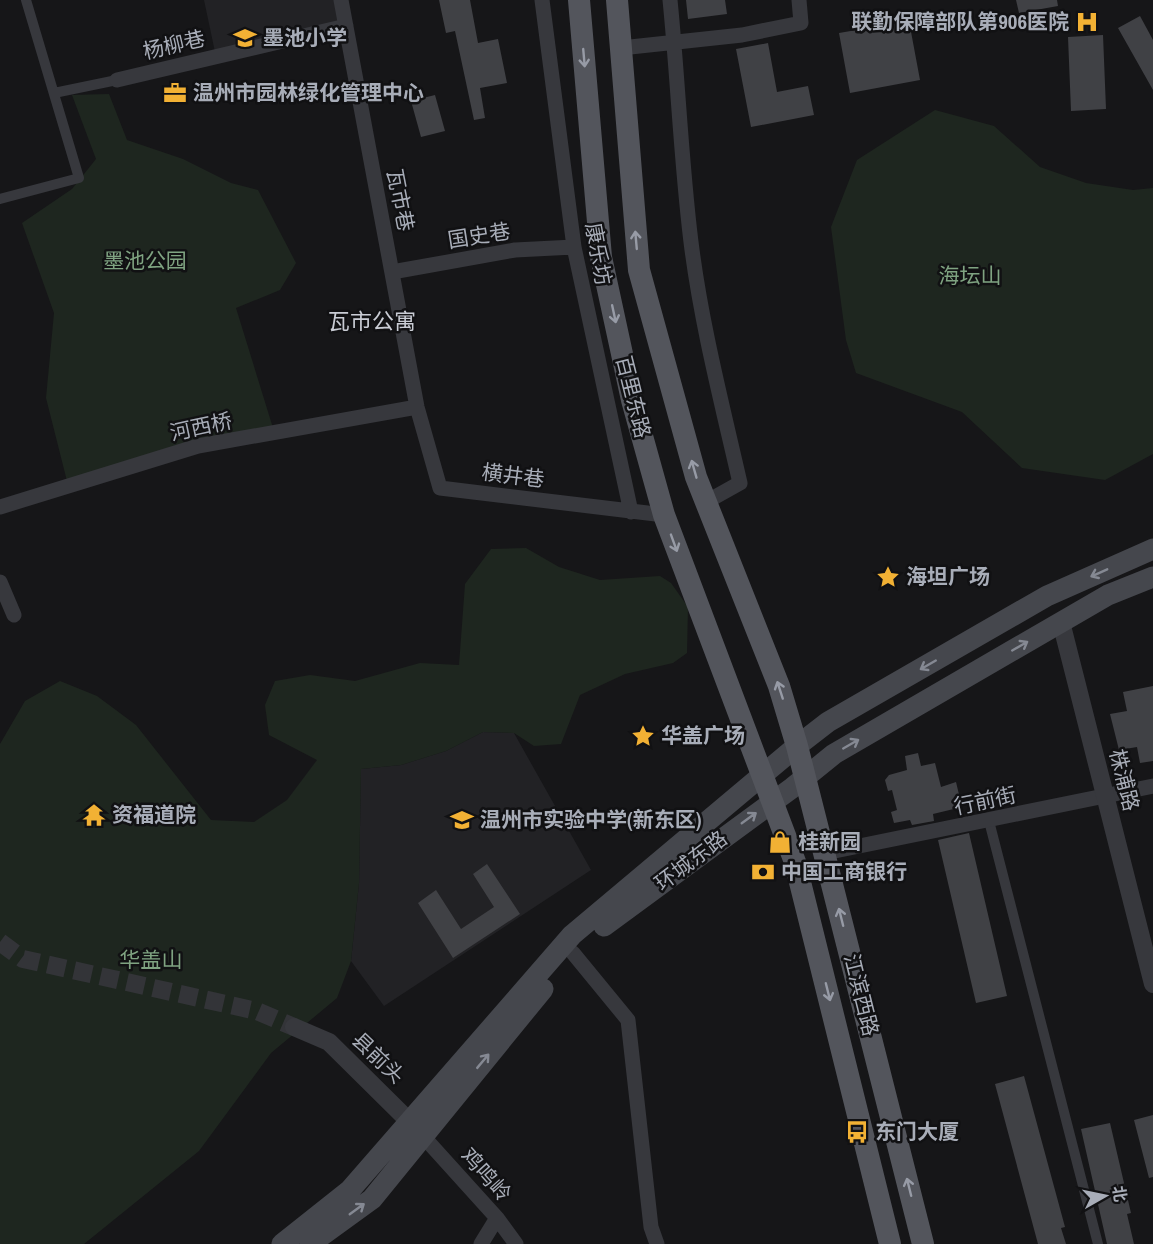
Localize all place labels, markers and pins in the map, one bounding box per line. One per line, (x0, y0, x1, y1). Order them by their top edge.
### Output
place label: 联勤保障部队第906医院 (851, 7, 1069, 36)
hospital icon: 联勤保障部队第906医院 (1074, 9, 1100, 35)
place label: 墨池小学 (263, 23, 347, 52)
school or university icon: 墨池小学 (232, 25, 258, 51)
place label: 温州市园林绿化管理中心 (193, 78, 424, 107)
office icon: 温州市园林绿化管理中心 (162, 80, 188, 106)
place label: 海坦广场 (906, 562, 990, 591)
place icon: 海坦广场 (875, 564, 901, 590)
place label: 华盖广场 (661, 721, 745, 750)
place icon: 华盖广场 (630, 723, 656, 749)
place label: 资福道院 (112, 800, 196, 829)
temple icon: 资福道院 (81, 802, 107, 828)
place label: 温州市实验中学(新东区) (480, 805, 702, 834)
school or university icon: 温州市实验中学(新东区) (449, 807, 475, 833)
place label: 桂新园 (798, 827, 861, 856)
shop icon: 桂新园 (767, 829, 793, 855)
place label: 中国工商银行 (781, 857, 907, 886)
bank icon: 中国工商银行 (750, 859, 776, 885)
place label: 东门大厦 (875, 1117, 959, 1146)
bus stop icon: 东门大厦 (844, 1119, 870, 1145)

